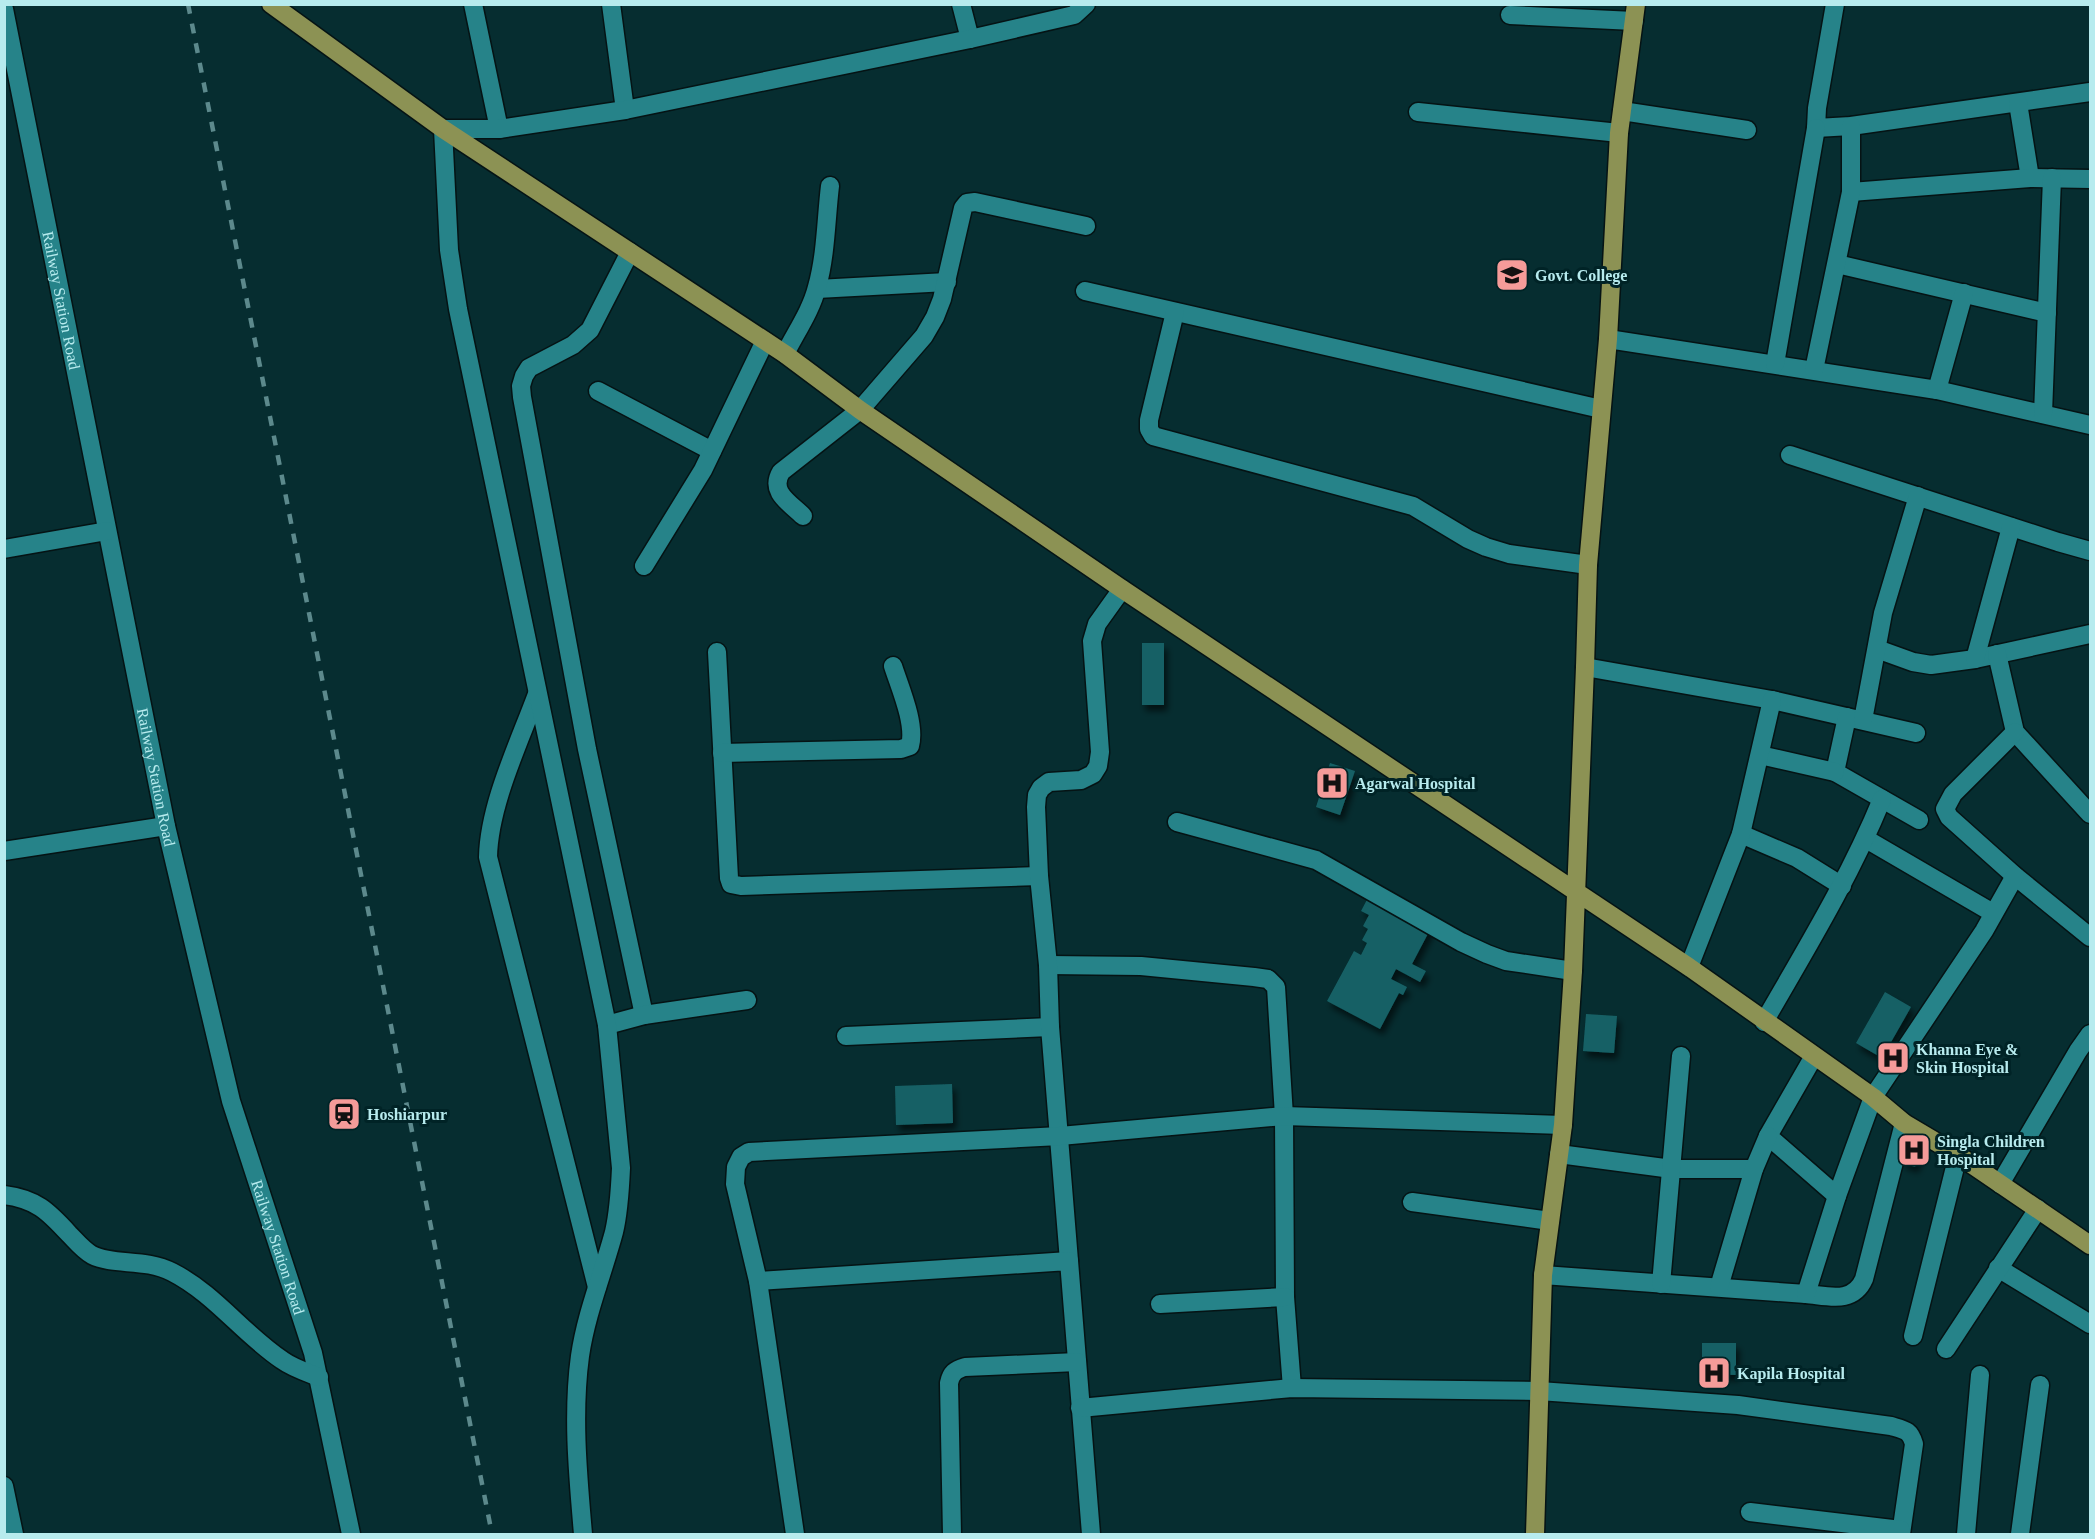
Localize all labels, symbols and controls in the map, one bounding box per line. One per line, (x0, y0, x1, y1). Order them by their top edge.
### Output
street label: Railway Station Road (40, 230, 84, 371)
school or university icon: Govt. College (1494, 257, 1530, 293)
place label: Govt. College (1535, 267, 1627, 285)
street label: Railway Station Road (134, 706, 179, 848)
hospital icon: Agarwal Hospital (1314, 765, 1350, 801)
place label: Agarwal Hospital (1355, 775, 1476, 793)
hospital icon: Khanna Eye & Skin Hospital (1875, 1040, 1911, 1076)
place label: Khanna Eye & Skin Hospital (1916, 1041, 2018, 1077)
station icon: Hoshiarpur (326, 1096, 362, 1132)
place label: Hoshiarpur (367, 1106, 447, 1124)
hospital icon: Singla Children Hospital (1896, 1132, 1932, 1168)
place label: Singla Children Hospital (1937, 1133, 2045, 1169)
street label: Railway Station Road (249, 1178, 308, 1316)
hospital icon: Kapila Hospital (1696, 1355, 1732, 1391)
place label: Kapila Hospital (1737, 1365, 1846, 1383)

